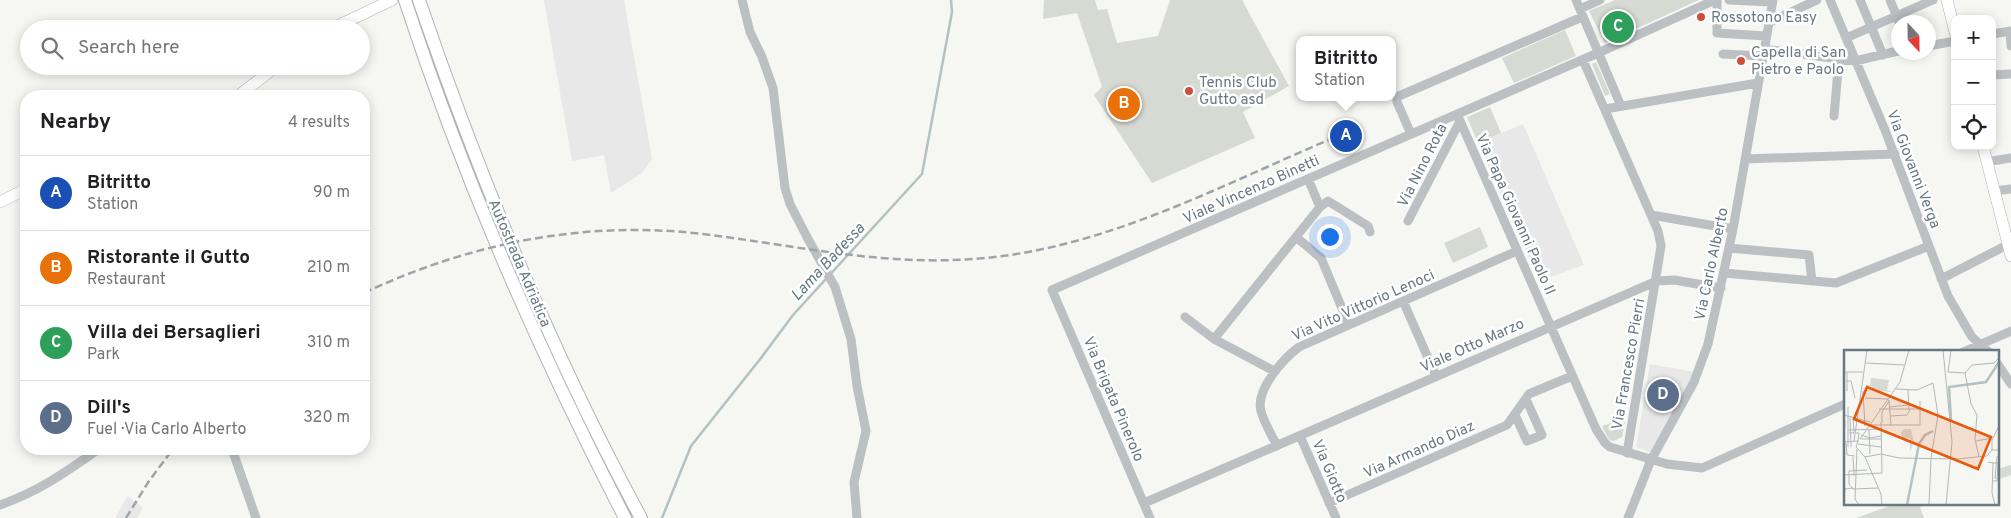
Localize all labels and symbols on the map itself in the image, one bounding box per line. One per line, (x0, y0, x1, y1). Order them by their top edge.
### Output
pin: C (1602, 8, 1634, 46)
place label: Rossotono Easy (1711, 9, 1817, 28)
marker: Rossotono Easy (1695, 11, 1707, 23)
north arrow (1891, 15, 1936, 60)
place label: Capella di San Pietro e Paolo (1751, 44, 1846, 80)
marker: Capella di San Pietro e Paolo (1735, 55, 1747, 67)
place label: Tennis Club Gutto asd (1199, 74, 1277, 110)
pin: B (1108, 85, 1140, 123)
marker: Tennis Club Gutto asd (1183, 85, 1195, 97)
street label: Via Giovanni Verga (1881, 108, 1944, 231)
pin: A (1330, 117, 1362, 155)
street label: Via Nino Rota (1394, 121, 1453, 211)
street label: Via Papa Giovanni Paolo II (1470, 131, 1559, 298)
street label: Viale Vincenzo Binetti (1181, 152, 1323, 229)
street label: Autostrada Adriatica (483, 197, 554, 330)
street label: Via Carlo Alberto (1691, 206, 1734, 322)
water label: Lama Badessa (787, 219, 870, 306)
your location (1317, 224, 1343, 250)
street label: Via Vito Vittorio Lenoci (1289, 266, 1438, 346)
street label: Via Francesco Pierri (1609, 297, 1650, 432)
street label: Viale Otto Marzo (1418, 315, 1528, 378)
street label: Via Brigata Pinerolo (1078, 334, 1148, 465)
inset map (1844, 350, 1998, 506)
pin: D (1647, 376, 1679, 414)
street label: Via Armando Diaz (1361, 417, 1478, 483)
street label: Via Giotto (1307, 437, 1350, 506)

